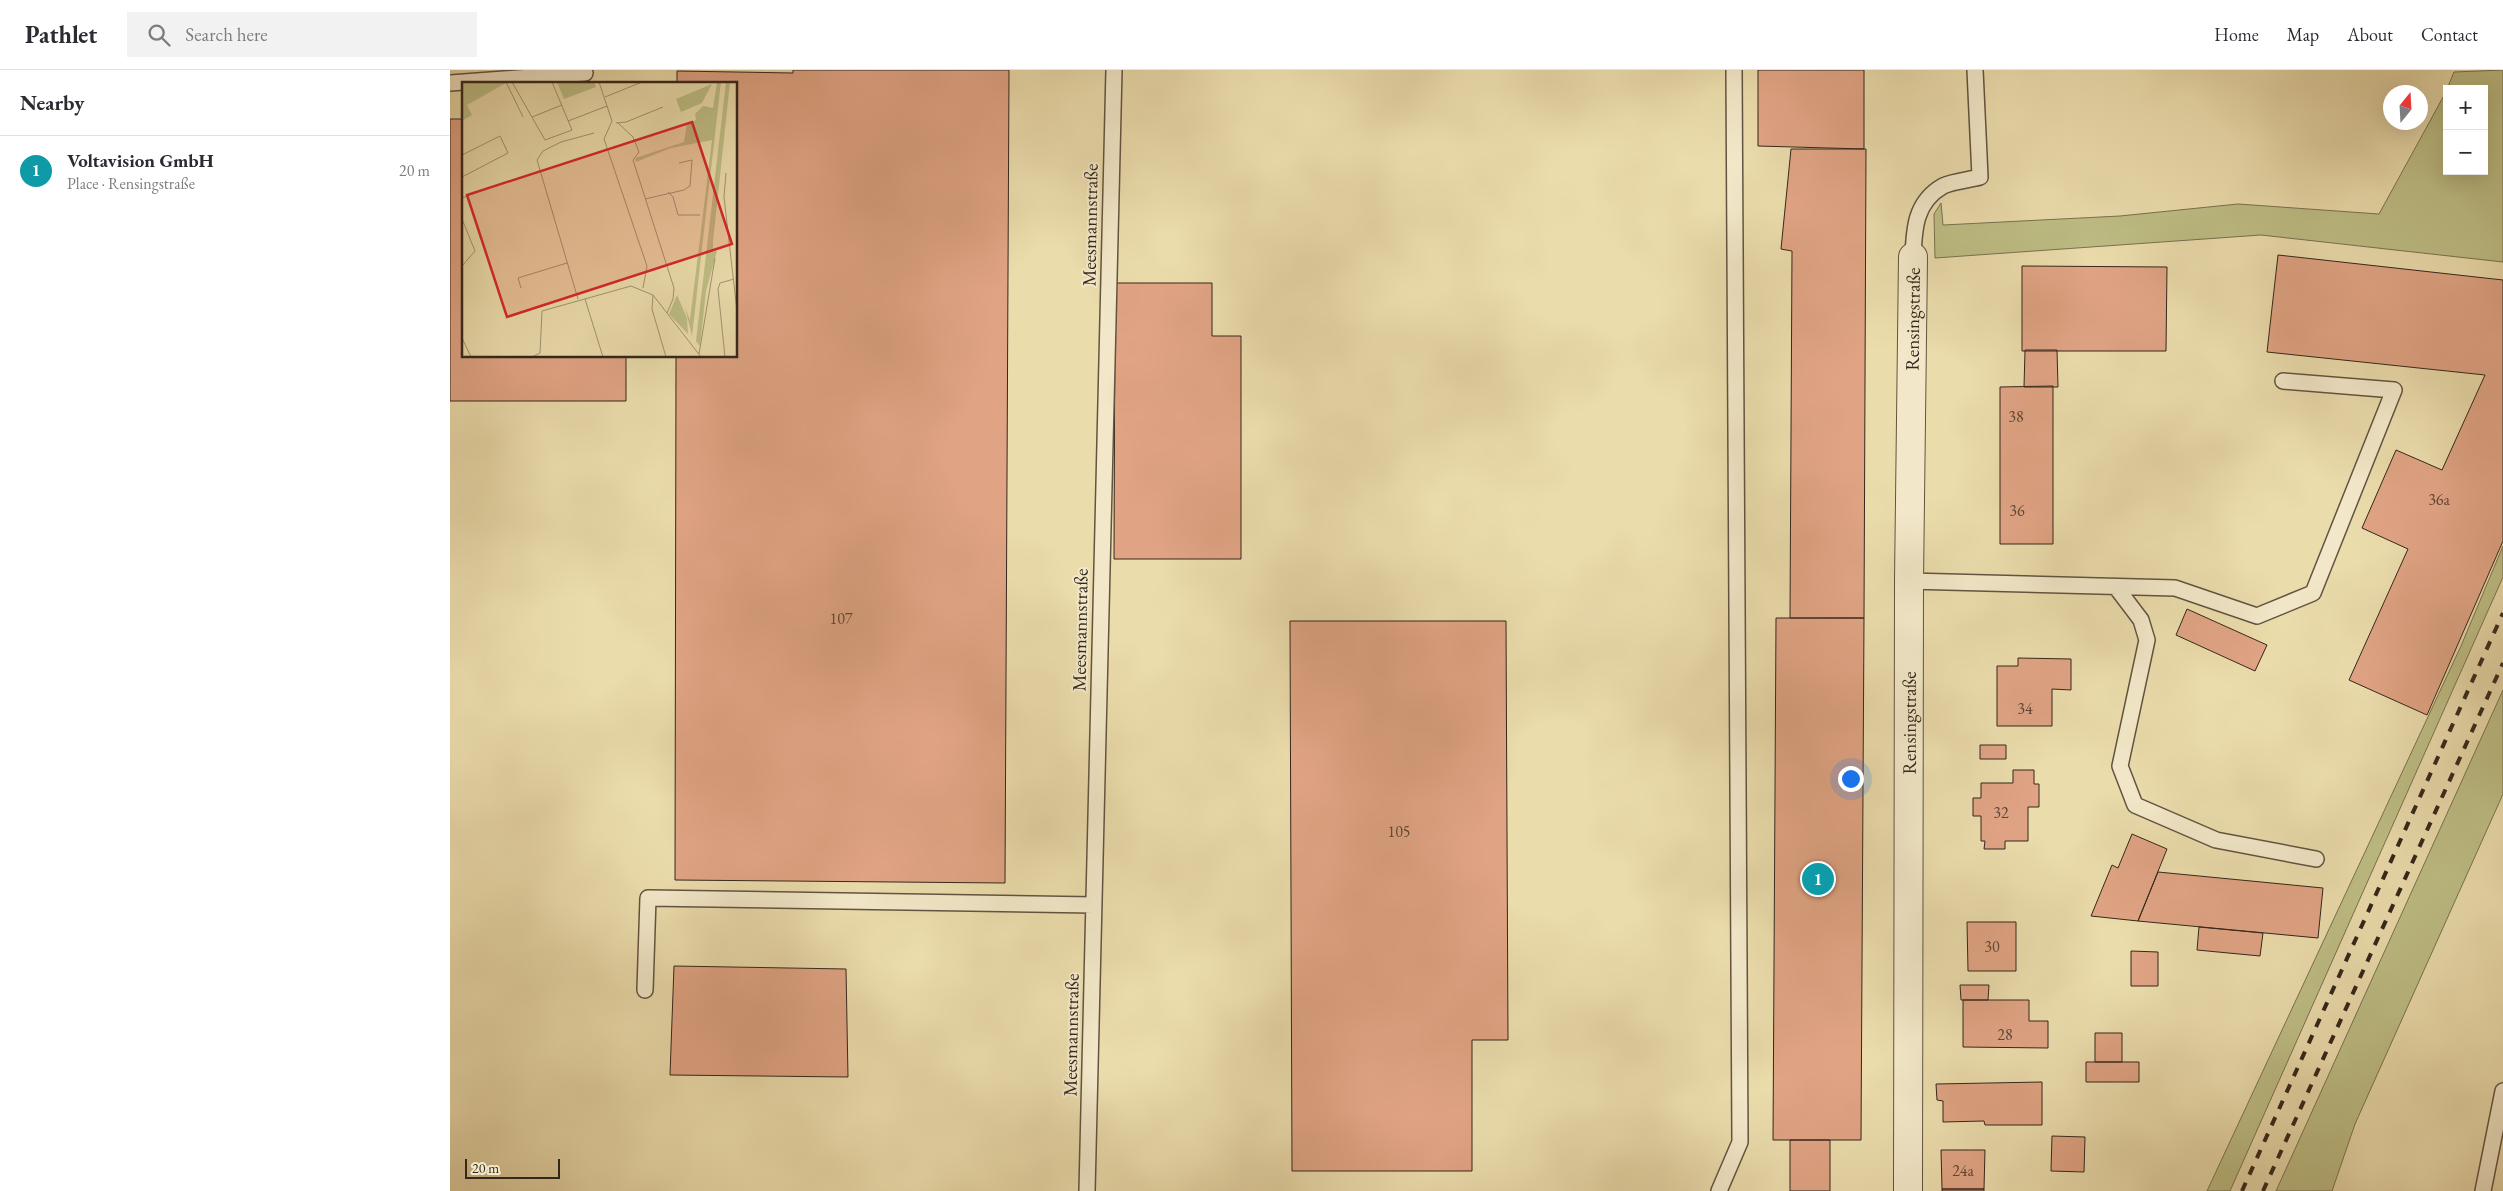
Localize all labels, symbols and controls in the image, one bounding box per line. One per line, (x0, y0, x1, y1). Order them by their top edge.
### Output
search box (127, 12, 477, 57)
text: Pathlet (25, 19, 97, 50)
icon: search (145, 21, 173, 49)
text: Search here (185, 22, 268, 47)
text: Home (2214, 23, 2259, 46)
text: Map (2287, 23, 2319, 46)
text: About (2347, 23, 2393, 46)
text: Contact (2421, 23, 2478, 46)
inset map (462, 82, 738, 358)
north arrow (2383, 85, 2428, 130)
map controls (2443, 85, 2488, 175)
button: + (2443, 85, 2488, 130)
text: Nearby (20, 89, 84, 116)
button: − (2443, 130, 2488, 175)
text: Voltavision GmbH (67, 148, 214, 173)
text: 1 (32, 160, 40, 181)
text: 20 m (399, 160, 430, 181)
street label: Meesmannstraße (1076, 163, 1104, 287)
text: Place · Rensingstraße (67, 173, 195, 194)
street label: Rensingstraße (1899, 267, 1925, 371)
house number: 38 (2008, 406, 2024, 427)
house number: 36a (2428, 489, 2450, 510)
house number: 36 (2009, 500, 2025, 521)
street label: Meesmannstraße (1066, 568, 1094, 692)
house number: 107 (829, 608, 853, 629)
street label: Rensingstraße (1896, 671, 1921, 775)
house number: 34 (2017, 698, 2033, 719)
your location (1838, 766, 1864, 792)
house number: 32 (1993, 802, 2009, 823)
house number: 105 (1387, 821, 1411, 842)
pin: 1 (1802, 860, 1834, 898)
house number: 30 (1984, 936, 2000, 957)
street label: Meesmannstraße (1057, 973, 1085, 1097)
house number: 28 (1997, 1024, 2013, 1045)
scale bar (465, 1156, 560, 1179)
text: 20 m (472, 1159, 499, 1177)
house number: 24a (1952, 1160, 1974, 1181)

